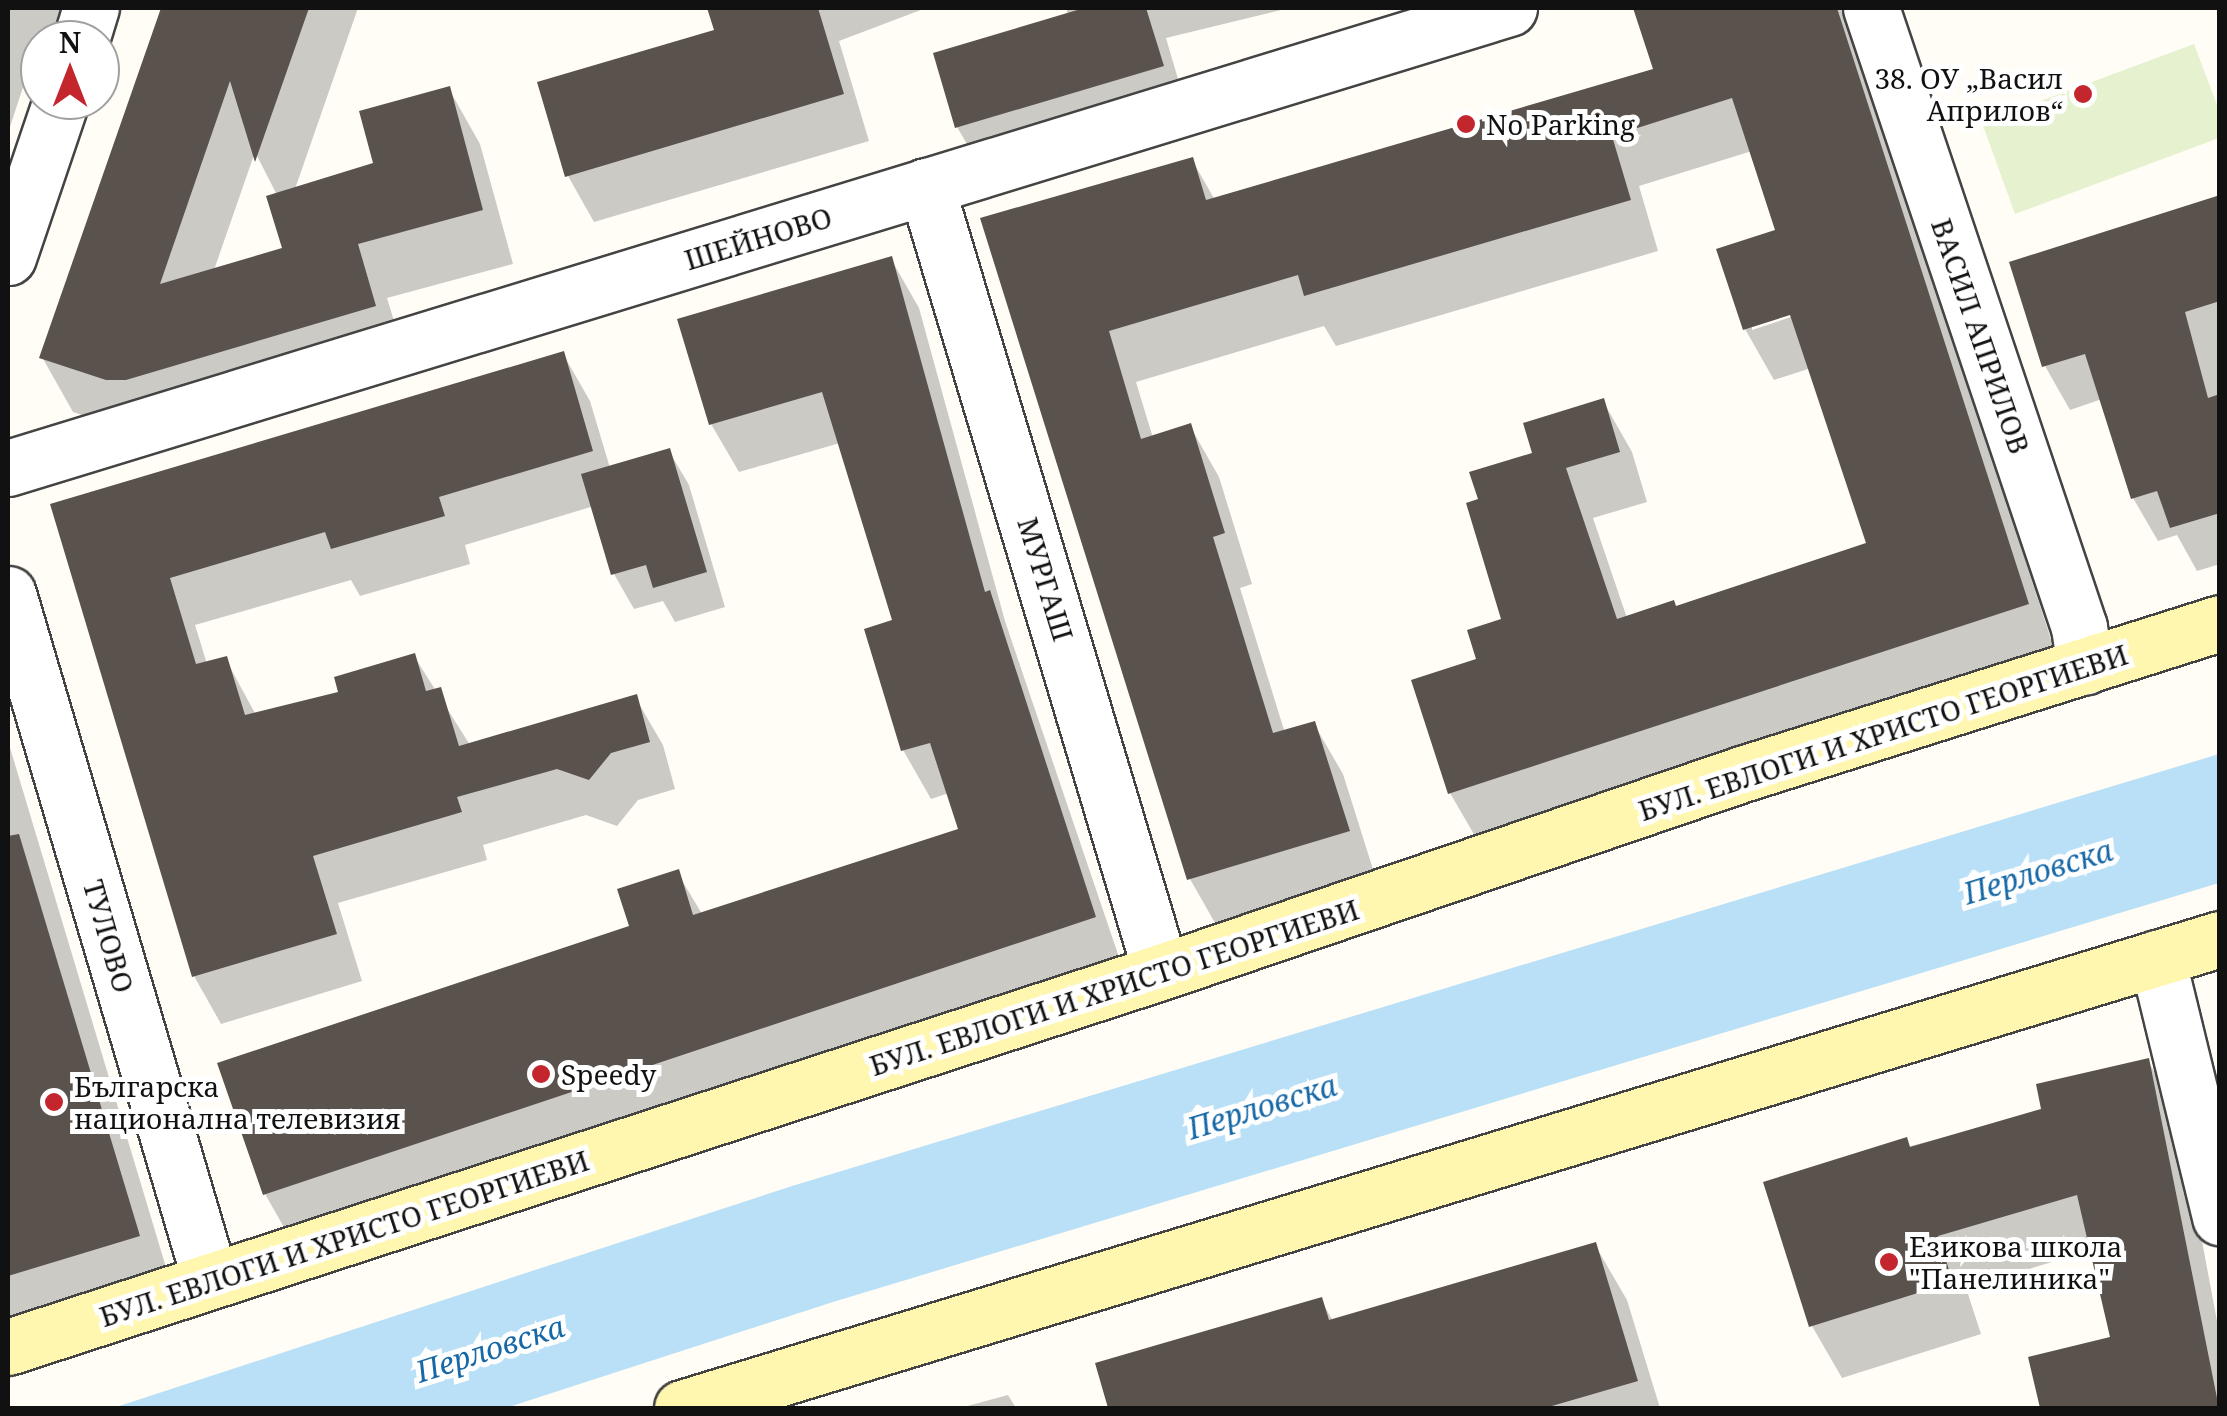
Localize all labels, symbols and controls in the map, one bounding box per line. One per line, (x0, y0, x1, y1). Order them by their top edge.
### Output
north arrow (20, 20, 120, 120)
text: N (59, 23, 81, 61)
place label: 38. ОУ „Васил Априлов“ (1874, 61, 2063, 127)
marker: 38. ОУ „Васил Априлов“ (2072, 83, 2094, 105)
place label: No Parking (1486, 107, 1635, 141)
marker: No Parking (1455, 113, 1477, 135)
street label: ШЕЙНОВО (680, 200, 836, 276)
street label: ВАСИЛ АПРИЛОВ (1925, 214, 2037, 458)
street label: МУРГАШ (1011, 513, 1081, 645)
street label: БУЛ. ЕВЛОГИ И ХРИСТО ГЕОРГИЕВИ (1634, 637, 2132, 827)
water label: Перловска (1959, 832, 2117, 912)
street label: ТУЛОВО (77, 876, 141, 996)
street label: БУЛ. ЕВЛОГИ И ХРИСТО ГЕОРГИЕВИ (865, 892, 1363, 1082)
place label: Speedy (561, 1057, 656, 1091)
marker: Speedy (530, 1063, 552, 1085)
water label: Перловска (1183, 1067, 1341, 1147)
place label: Българска национална телевизия (74, 1069, 401, 1135)
marker: Българска национална телевизия (43, 1091, 65, 1113)
street label: БУЛ. ЕВЛОГИ И ХРИСТО ГЕОРГИЕВИ (95, 1143, 593, 1333)
place label: Езикова школа "Панелиника" (1909, 1229, 2123, 1295)
marker: Езикова школа "Панелиника" (1878, 1251, 1900, 1273)
water label: Перловска (411, 1308, 569, 1390)

